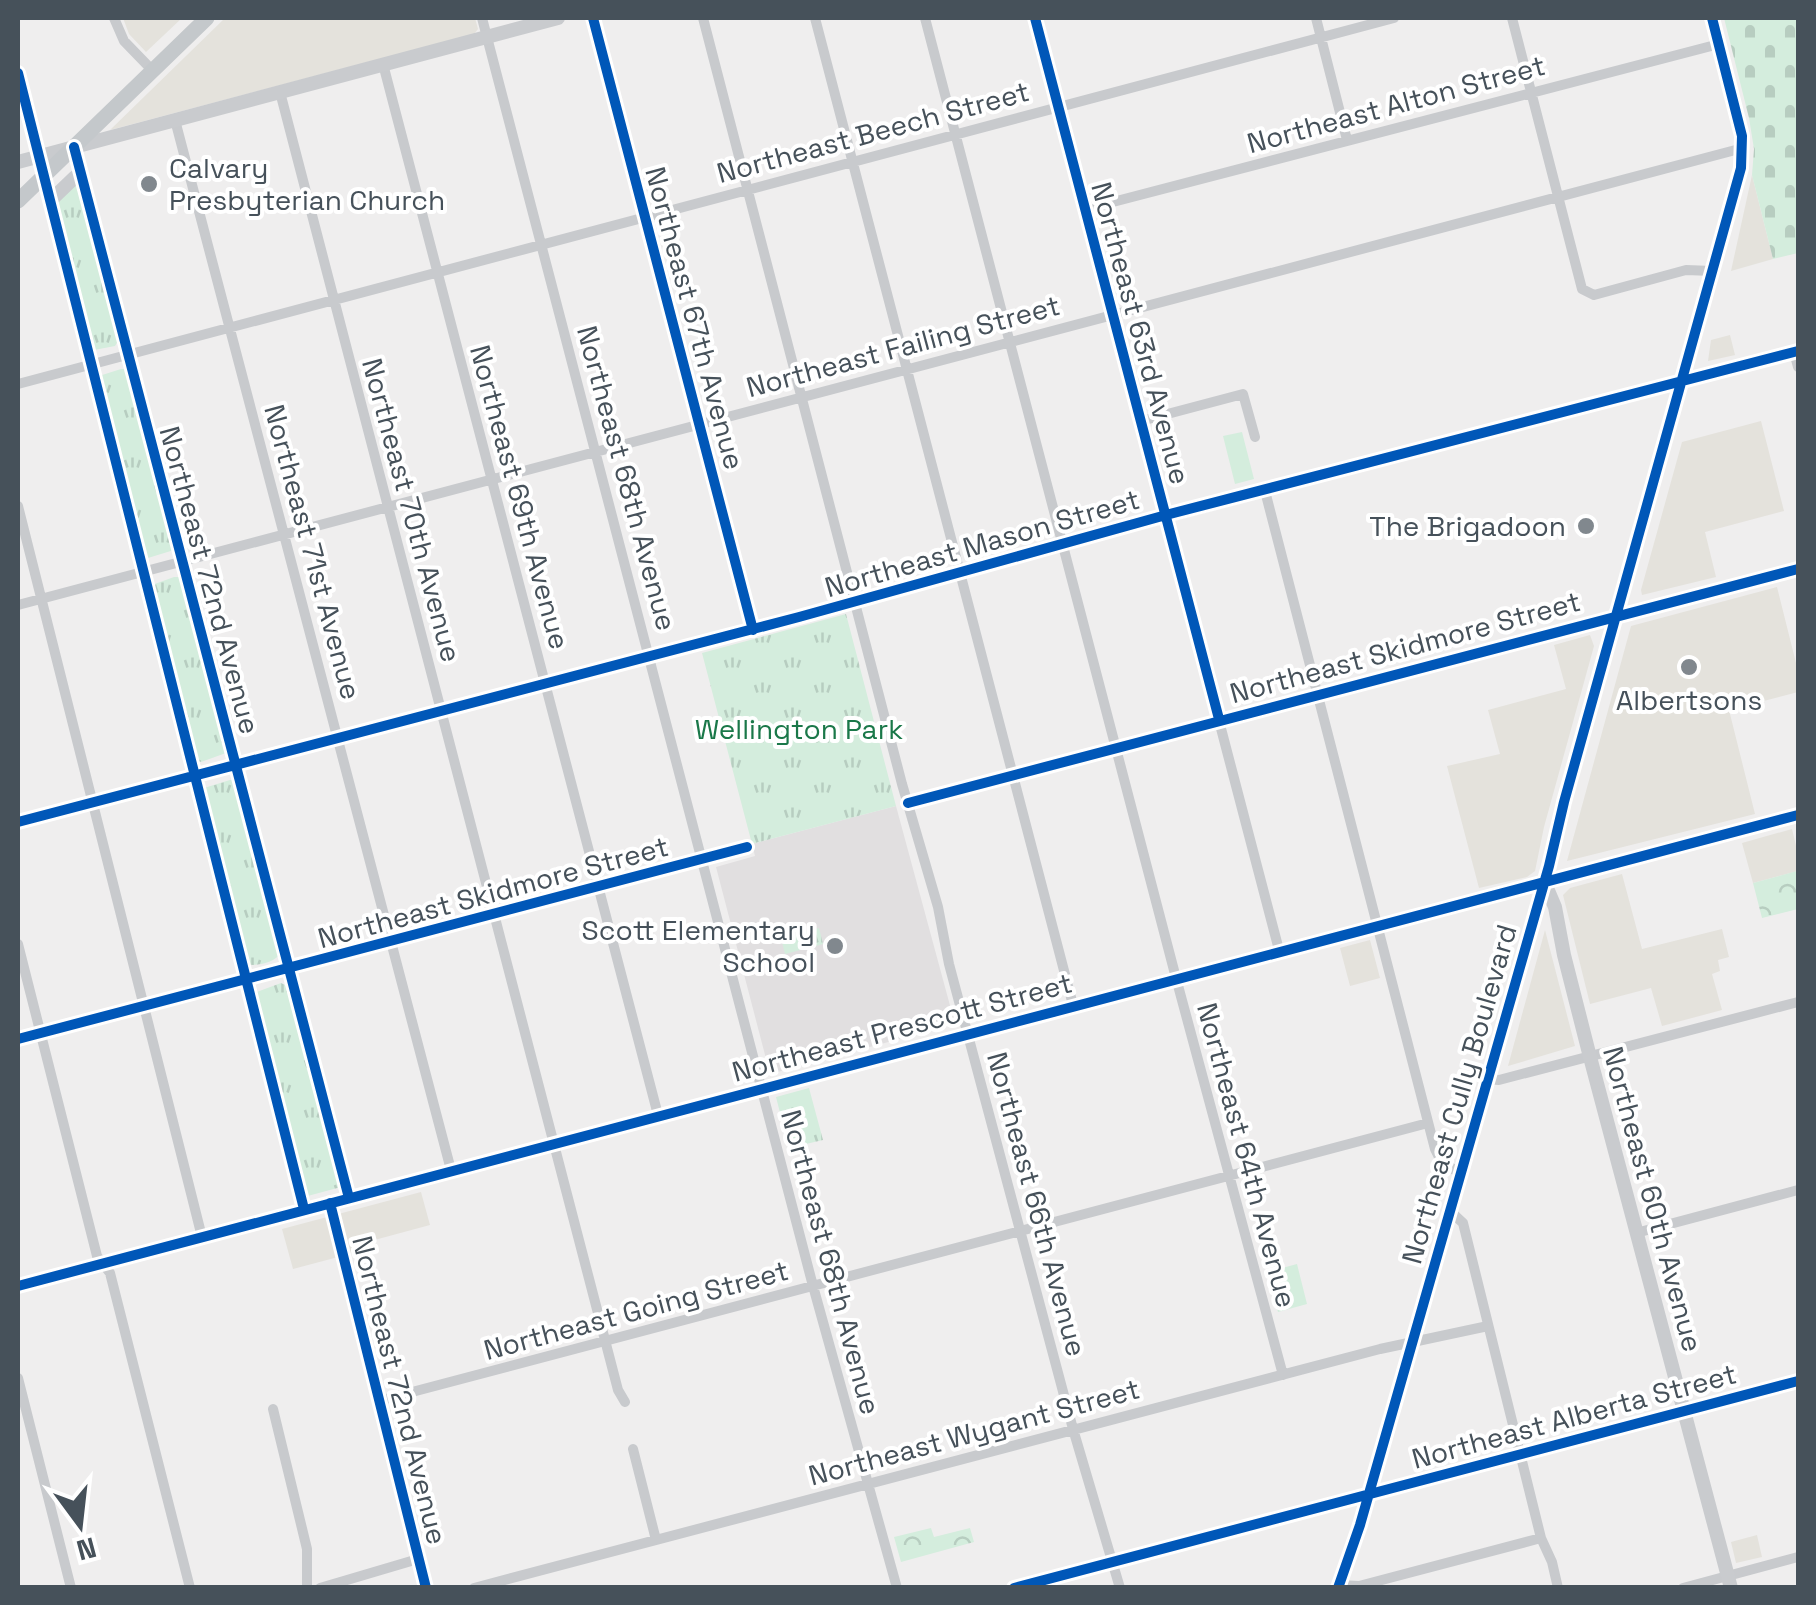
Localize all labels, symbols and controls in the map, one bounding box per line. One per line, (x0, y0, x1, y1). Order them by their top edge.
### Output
street label: Northeast Alton Street (1243, 47, 1549, 161)
street label: Northeast Beech Street (713, 73, 1033, 191)
place label: Calvary Presbyterian Church (169, 150, 445, 218)
street label: Northeast 67th Avenue (637, 163, 753, 473)
marker: Calvary Presbyterian Church (138, 173, 160, 195)
street label: Northeast 63rd Avenue (1083, 178, 1199, 488)
street label: Northeast Failing Street (742, 287, 1064, 405)
street label: Northeast 68th Avenue (569, 322, 685, 634)
street label: Northeast 69th Avenue (462, 341, 578, 653)
street label: Northeast 70th Avenue (354, 354, 470, 666)
street label: Northeast 71st Avenue (256, 401, 370, 703)
street label: Northeast 72nd Avenue (152, 422, 268, 738)
street label: Northeast Mason Street (820, 481, 1144, 605)
place label: The Brigadoon (1369, 508, 1566, 544)
marker: The Brigadoon (1575, 515, 1597, 537)
street label: Northeast Skidmore Street (1226, 583, 1584, 711)
marker: Albertsons (1678, 656, 1700, 678)
place label: Albertsons (1616, 682, 1762, 718)
park label: Wellington Park (695, 711, 903, 747)
street label: Northeast Skidmore Street (314, 828, 672, 956)
place label: Scott Elementary School (581, 912, 815, 980)
street label: Northeast Cully Boulevard (1393, 920, 1525, 1268)
marker: Scott Elementary School (824, 935, 846, 957)
street label: Northeast Prescott Street (728, 964, 1076, 1090)
street label: Northeast 64th Avenue (1189, 999, 1305, 1311)
street label: Northeast 60th Avenue (1595, 1042, 1711, 1356)
street label: Northeast 66th Avenue (979, 1048, 1095, 1360)
street label: Northeast 68th Avenue (773, 1106, 889, 1418)
street label: Northeast 72nd Avenue (344, 1232, 456, 1548)
street label: Northeast Going Street (480, 1252, 792, 1368)
street label: Northeast Alberta Street (1408, 1355, 1740, 1477)
street label: Northeast Wygant Street (804, 1370, 1144, 1494)
north arrow (30, 1475, 130, 1575)
text: N (73, 1529, 100, 1569)

